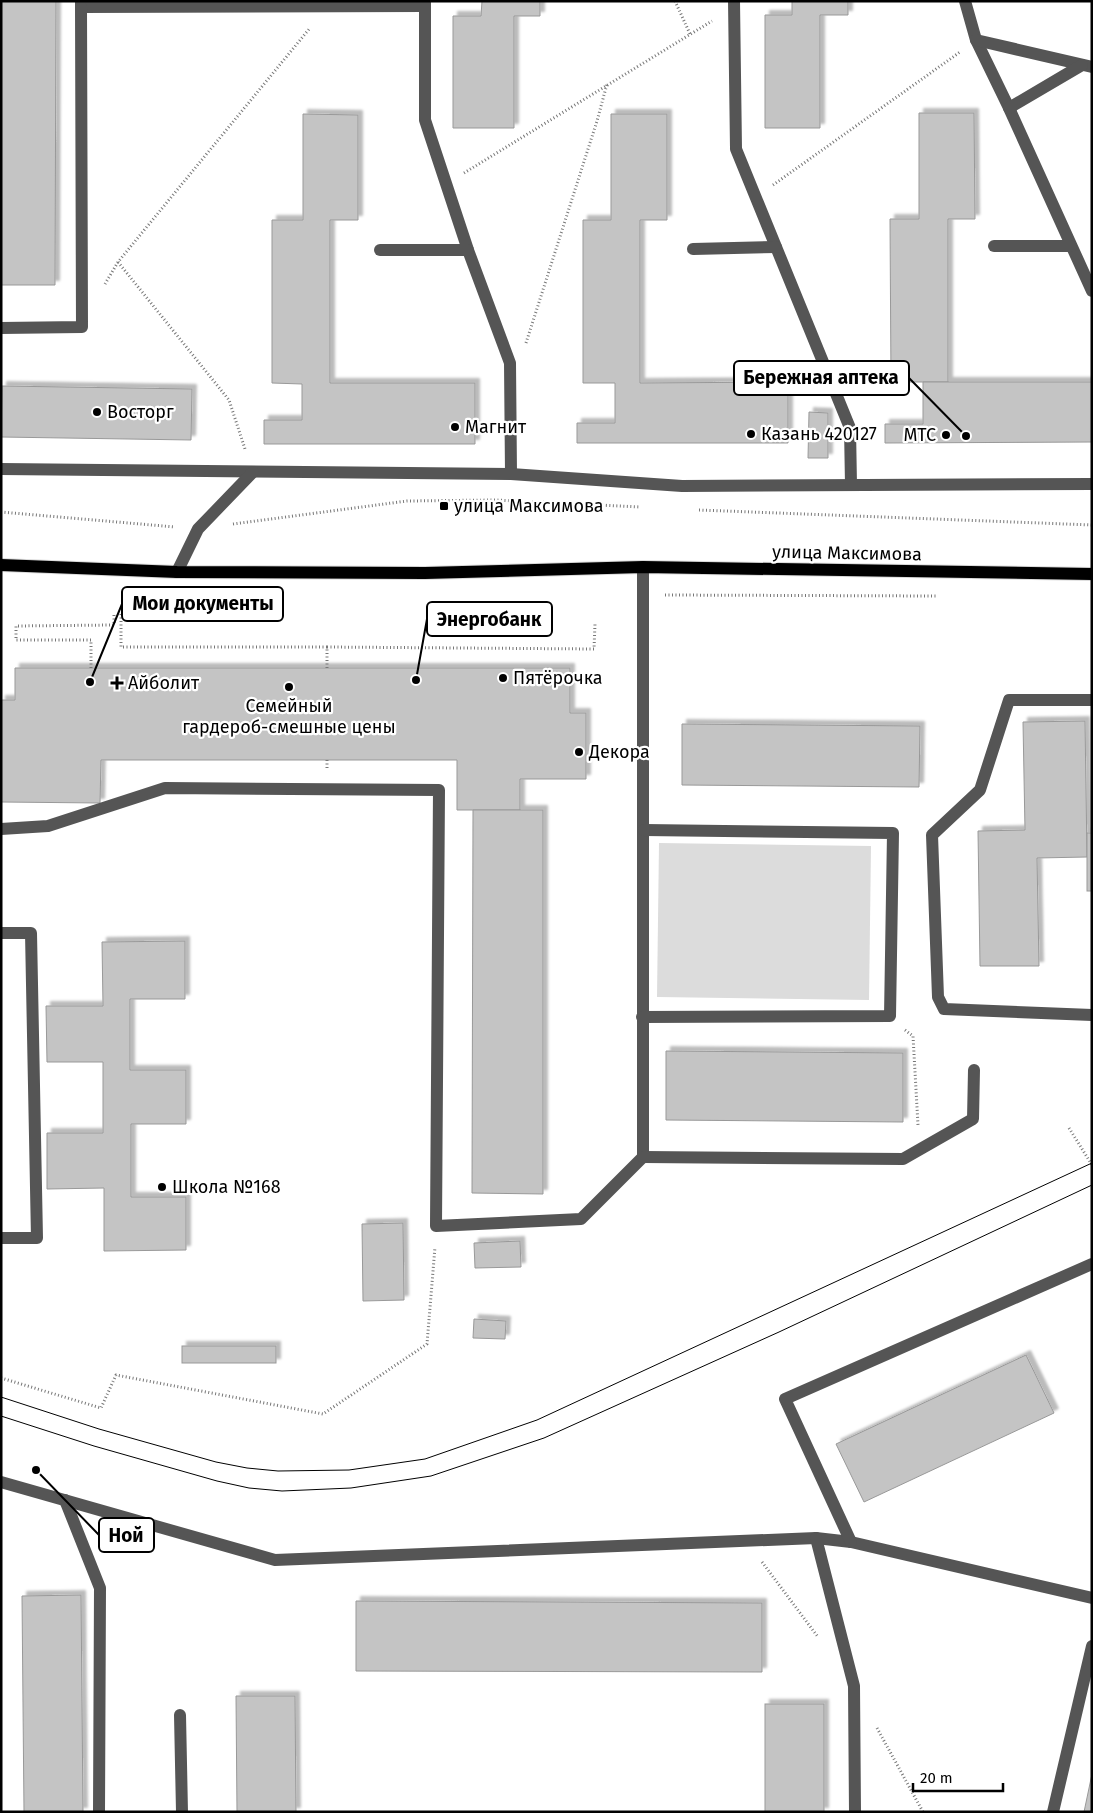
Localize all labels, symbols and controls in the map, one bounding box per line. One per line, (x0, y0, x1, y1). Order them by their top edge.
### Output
callout: Бережная аптека (734, 361, 909, 395)
text: Бережная аптека (743, 366, 899, 389)
place label: Восторг (107, 401, 174, 423)
marker: Восторг (91, 406, 103, 418)
place label: Магнит (465, 416, 527, 438)
marker: Магнит (449, 421, 461, 433)
place label: Казань 420127 (761, 423, 877, 445)
place label: МТС (903, 424, 936, 446)
marker: Казань 420127 (745, 428, 757, 440)
marker: МТС (940, 429, 952, 441)
place label: улица Максимова (454, 495, 604, 517)
marker: улица Максимова (438, 500, 450, 512)
street label: улица Максимова (772, 541, 922, 565)
callout: Мои документы (122, 587, 283, 621)
text: Мои документы (132, 592, 274, 615)
callout: Энергобанк (427, 602, 552, 636)
text: Энергобанк (437, 608, 542, 631)
place label: Пятёрочка (513, 667, 603, 689)
place label: Айболит (128, 672, 200, 694)
marker: Пятёрочка (497, 672, 509, 684)
marker: Айболит (110, 676, 124, 690)
marker: Семейный гардероб-смешные цены (283, 681, 295, 693)
place label: Семейный гардероб-смешные цены (182, 695, 396, 738)
place label: Декора (588, 741, 650, 763)
marker: Декора (573, 746, 585, 758)
place label: Школа №168 (172, 1176, 281, 1198)
marker: Школа №168 (156, 1181, 168, 1193)
callout: Ной (99, 1518, 154, 1552)
text: Ной (109, 1524, 143, 1547)
scale bar (913, 1760, 1003, 1792)
text: 20 m (920, 1769, 953, 1787)

